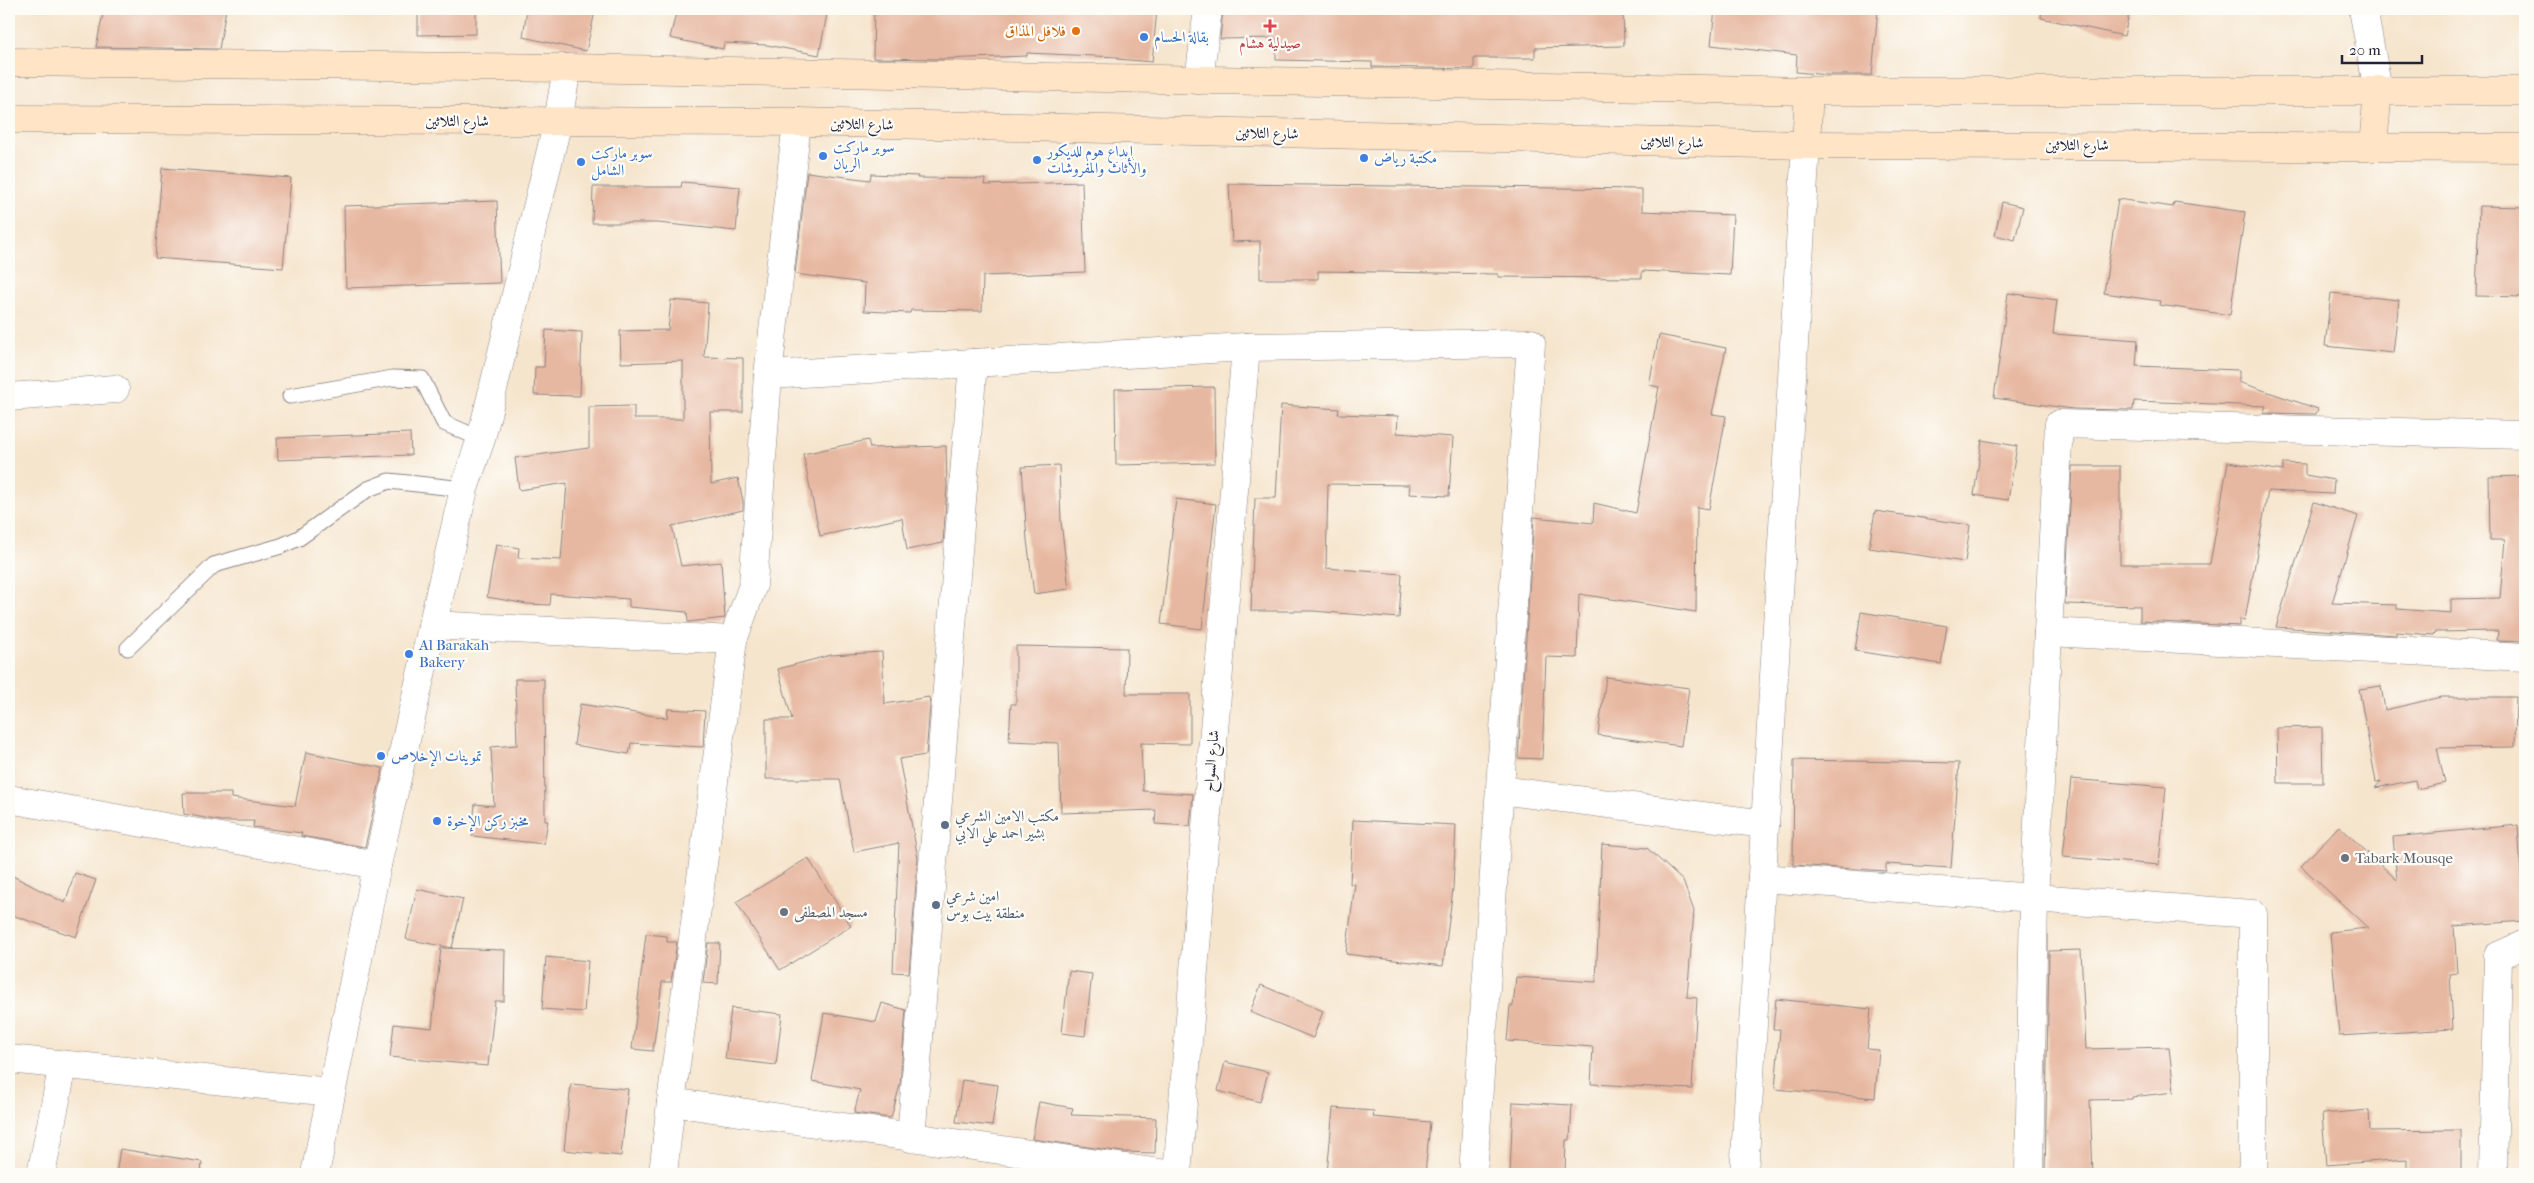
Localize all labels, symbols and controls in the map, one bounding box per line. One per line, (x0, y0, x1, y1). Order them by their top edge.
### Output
marker: صيدلية هشام (1264, 20, 1276, 32)
place label: فلافل المذاق (1005, 22, 1066, 42)
marker: فلافل المذاق (1070, 25, 1082, 37)
place label: بقالة الحسام (1154, 28, 1209, 50)
marker: بقالة الحسام (1138, 31, 1150, 43)
scale bar (2342, 32, 2422, 64)
place label: صيدلية هشام (1239, 34, 1301, 56)
text: 20 m (2349, 41, 2381, 59)
street label: شارع الثلاثين (425, 112, 489, 134)
street label: شارع الثلاثين (830, 114, 894, 138)
street label: شارع الثلاثين (1235, 123, 1299, 147)
street label: شارع الثلاثين (1640, 132, 1704, 156)
street label: شارع الثلاثين (2045, 136, 2109, 158)
place label: سوبر ماركت الريان (833, 138, 894, 173)
place label: إبداع هوم للديكور والأثاث والمفروشات (1045, 142, 1147, 178)
place label: سوبر ماركت الشامل (591, 144, 652, 181)
place label: مكتبة رياض (1374, 149, 1437, 167)
marker: سوبر ماركت الريان (817, 150, 829, 162)
marker: مكتبة رياض (1358, 152, 1370, 164)
marker: إبداع هوم للديكور والأثاث والمفروشات (1031, 154, 1043, 166)
marker: سوبر ماركت الشامل (575, 156, 587, 168)
place label: Al Barakah Bakery (418, 636, 490, 671)
marker: Al Barakah Bakery (403, 648, 415, 660)
street label: شارع السواح (1199, 729, 1227, 793)
place label: تموينات الإخلاص (391, 747, 482, 767)
marker: تموينات الإخلاص (375, 750, 387, 762)
place label: مكتب الامين الشرعي بشير احمد علي الابي (955, 807, 1059, 847)
place label: مخبز ركن الإخوة (447, 812, 528, 832)
marker: مخبز ركن الإخوة (431, 815, 443, 827)
marker: مكتب الامين الشرعي بشير احمد علي الابي (939, 819, 951, 831)
place label: Tabark Mousqe (2355, 849, 2454, 867)
marker: Tabark Mousqe (2339, 852, 2351, 864)
place label: امين شرعي منطقة بيت بوس (946, 887, 1025, 922)
marker: امين شرعي منطقة بيت بوس (930, 899, 942, 911)
place label: مسجد المصطفى (794, 903, 868, 923)
marker: مسجد المصطفى (778, 906, 790, 918)

